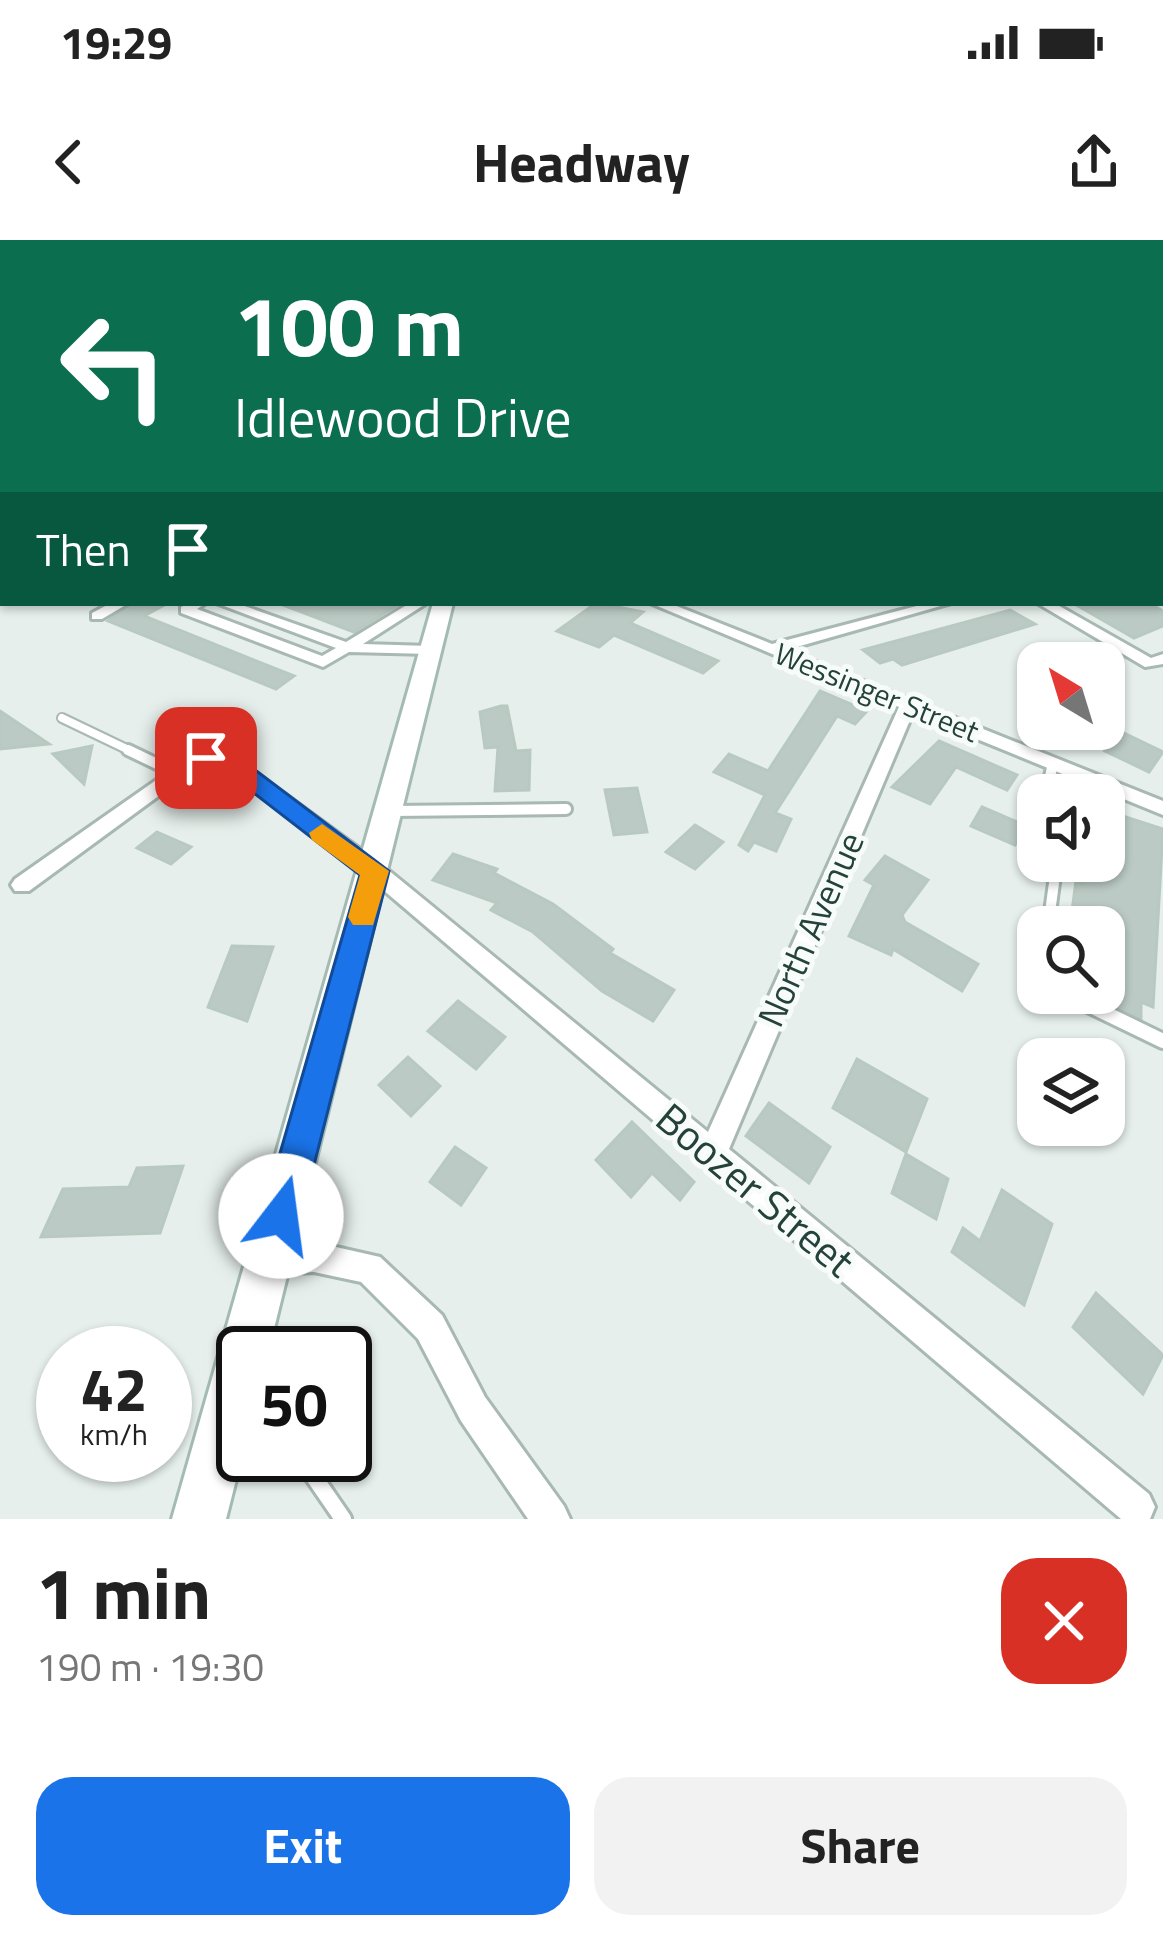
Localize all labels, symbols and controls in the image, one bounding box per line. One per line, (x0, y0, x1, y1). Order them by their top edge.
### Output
text: 19:29 (60, 8, 172, 76)
text: Headway (473, 121, 690, 203)
icon: back (36, 129, 102, 195)
icon: share (1061, 129, 1127, 195)
text: 100 m (234, 261, 464, 389)
icon: left (36, 288, 192, 444)
text: Idlewood Drive (234, 376, 572, 458)
text: Then (36, 515, 131, 583)
icon: arrive (155, 516, 221, 582)
street label: Wessinger Street (768, 630, 986, 754)
north arrow (1017, 642, 1125, 750)
map controls (1017, 642, 1125, 1146)
pin (155, 707, 257, 809)
icon: arrive (173, 725, 239, 791)
button: sound (1017, 774, 1125, 882)
street label: North Avenue (743, 823, 877, 1035)
button: search (1017, 906, 1125, 1014)
button: layers (1017, 1038, 1125, 1146)
street label: Boozer Street (643, 1087, 870, 1292)
position arrow (218, 1153, 344, 1279)
speed limit sign: 50 (216, 1326, 372, 1482)
text: 42 (80, 1343, 148, 1434)
text: km/h (80, 1411, 148, 1457)
text: 1 min (36, 1537, 211, 1647)
button: close (1001, 1558, 1127, 1684)
text: 190 m · 19:30 (36, 1637, 264, 1696)
button: Exit (36, 1777, 570, 1915)
button: Share (594, 1777, 1127, 1915)

